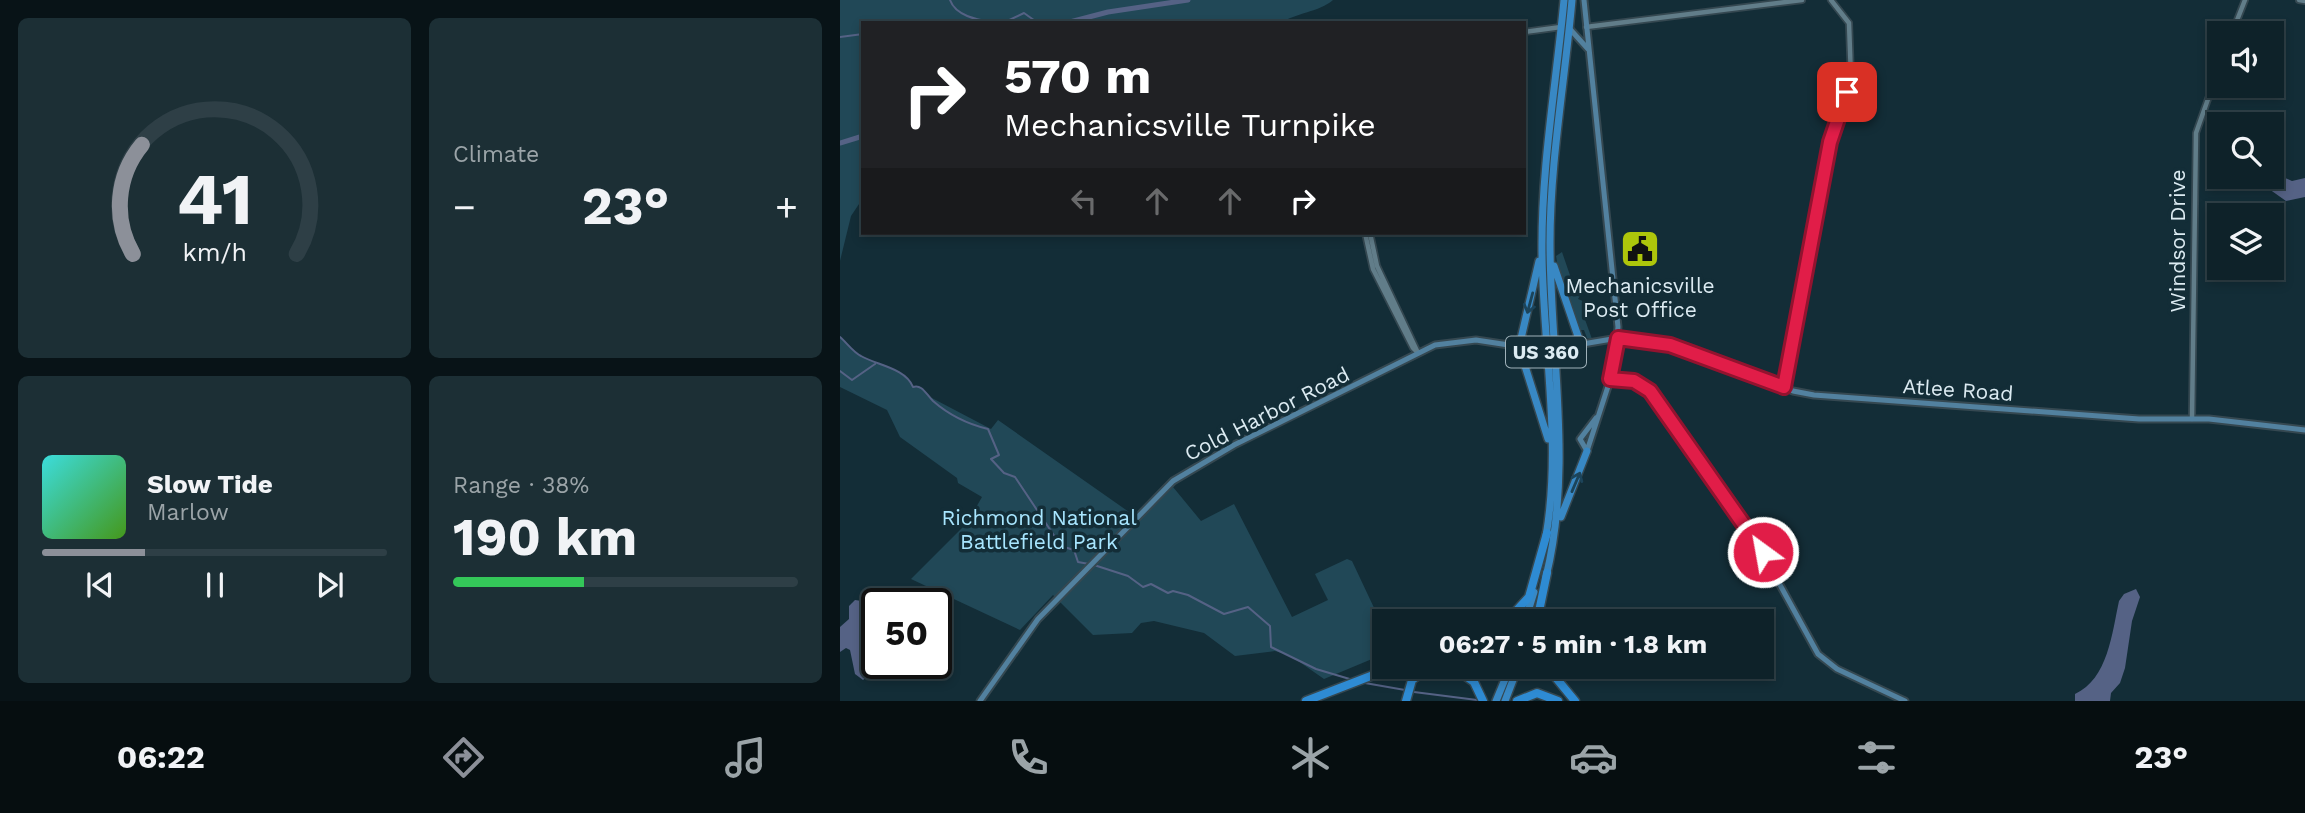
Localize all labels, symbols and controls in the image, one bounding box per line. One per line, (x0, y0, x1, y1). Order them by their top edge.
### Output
map controls (2207, 21, 2284, 280)
button: sound (2207, 21, 2284, 98)
text: 570 m (1004, 47, 1151, 105)
icon: right (889, 49, 980, 140)
pin (1817, 62, 1877, 122)
icon: arrive (1828, 73, 1866, 111)
text: Mechanicsville Turnpike (1004, 106, 1376, 144)
button: search (2207, 112, 2284, 189)
text: Climate (453, 141, 539, 168)
text: 41 (176, 156, 253, 242)
street label: Windsor Drive (2165, 169, 2190, 313)
text: 23° (582, 176, 669, 237)
icon: left (1065, 182, 1103, 220)
icon: ahead (1138, 182, 1176, 220)
icon: ahead (1211, 182, 1249, 220)
icon: right (1284, 182, 1322, 220)
text: − (453, 185, 476, 229)
text: + (775, 185, 798, 229)
button: layers (2207, 203, 2284, 280)
public building icon: Mechanicsville Post Office (1619, 228, 1661, 270)
text: km/h (182, 238, 247, 267)
place label: Mechanicsville Post Office (1565, 273, 1715, 322)
one-way arrow (1522, 292, 1535, 314)
road number: US 360 (1506, 336, 1586, 368)
street label: Cold Harbor Road (1180, 361, 1353, 466)
street label: Atlee Road (1902, 373, 2014, 406)
text: Slow Tide (147, 469, 273, 499)
one-way arrow (1570, 471, 1583, 493)
text: Range · 38% (453, 472, 589, 499)
text: Marlow (147, 499, 229, 526)
park label: Richmond National Battlefield Park (941, 505, 1137, 554)
text: 190 km (453, 507, 637, 568)
position arrow (1726, 515, 1800, 589)
icon: previous (81, 566, 119, 604)
icon: pause (196, 566, 234, 604)
icon: next (311, 566, 349, 604)
speed limit sign: 50 (861, 588, 952, 679)
text: 06:27 · 5 min · 1.8 km (1439, 629, 1707, 659)
icon: directions (439, 733, 488, 782)
icon: music (721, 733, 770, 782)
icon: phone (1004, 733, 1053, 782)
icon: climate (1286, 733, 1335, 782)
icon: car (1569, 733, 1618, 782)
icon: filters (1852, 733, 1901, 782)
text: 06:22 (117, 738, 205, 776)
text: 23° (2134, 738, 2188, 776)

